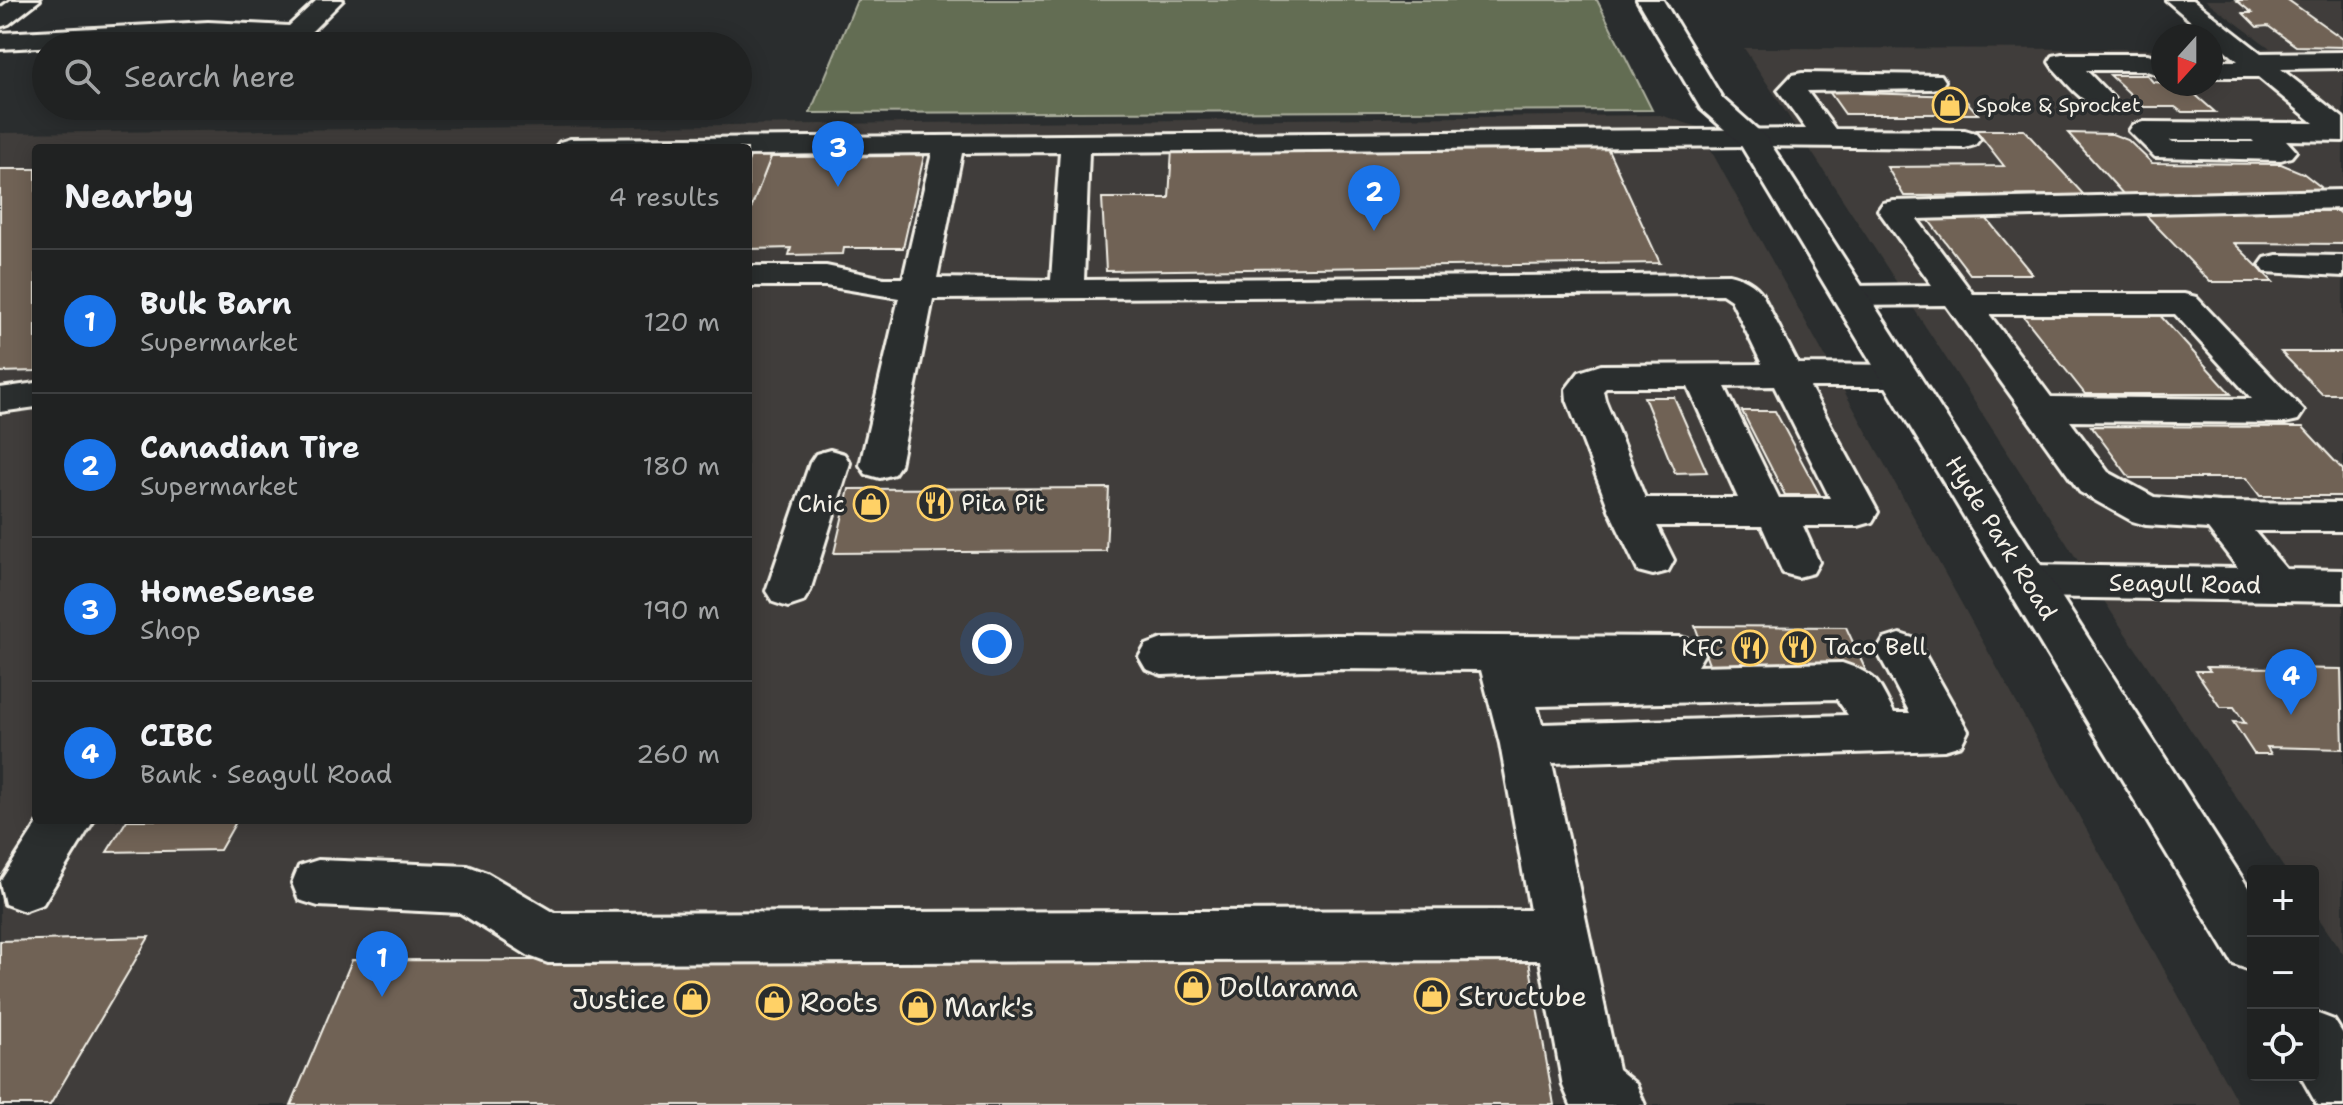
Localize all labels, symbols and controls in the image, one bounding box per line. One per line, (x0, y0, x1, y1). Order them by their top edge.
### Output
north arrow (2151, 24, 2223, 96)
search box (32, 32, 752, 120)
icon: search (60, 54, 104, 98)
text: Search here (124, 56, 295, 97)
shop icon: Spoke & Sprocket (1931, 86, 1969, 124)
place label: Spoke & Sprocket (1976, 92, 2141, 118)
pin: 3 (812, 121, 864, 187)
pin: 2 (1348, 165, 1400, 231)
text: Nearby (64, 173, 194, 219)
text: 4 results (608, 179, 720, 214)
text: Bulk Barn (140, 283, 292, 324)
text: 1 (84, 304, 96, 339)
text: 120 m (644, 304, 720, 339)
text: Supermarket (140, 324, 298, 359)
text: Canadian Tire (140, 427, 360, 468)
text: 2 (81, 448, 99, 483)
text: 180 m (642, 448, 720, 483)
street label: Hyde Park Road (1938, 450, 2064, 626)
text: Supermarket (140, 468, 298, 503)
restaurant icon: Pita Pit (916, 484, 954, 522)
shop icon: Chic (852, 485, 890, 523)
place label: Pita Pit (961, 487, 1045, 519)
place label: Chic (797, 488, 845, 520)
street label: Seagull Road (2109, 567, 2261, 601)
text: HomeSense (140, 571, 315, 612)
text: 3 (81, 592, 99, 627)
text: 190 m (643, 592, 720, 627)
text: Shop (140, 612, 201, 647)
your location (972, 624, 1012, 664)
restaurant icon: Taco Bell (1779, 628, 1817, 666)
restaurant icon: KFC (1731, 629, 1769, 667)
place label: Taco Bell (1824, 631, 1927, 663)
place label: KFC (1681, 632, 1724, 664)
pin: 4 (2265, 649, 2317, 715)
text: CIBC (140, 715, 213, 756)
text: 4 (81, 736, 99, 771)
text: 260 m (636, 736, 720, 771)
text: Bank · Seagull Road (140, 756, 392, 791)
map controls (2247, 865, 2319, 1081)
button: + (2247, 865, 2319, 937)
pin: 1 (356, 931, 408, 997)
button: − (2247, 937, 2319, 1009)
shop icon: Dollarama (1174, 968, 1212, 1006)
place label: Dollarama (1219, 968, 1358, 1006)
shop icon: Structube (1413, 977, 1451, 1015)
place label: Structube (1458, 977, 1587, 1015)
place label: Justice (572, 980, 666, 1018)
shop icon: Justice (673, 980, 711, 1018)
shop icon: Roots (755, 983, 793, 1021)
place label: Roots (800, 983, 878, 1021)
shop icon: Mark's (899, 988, 937, 1026)
place label: Mark's (944, 988, 1034, 1026)
button: locate (2247, 1009, 2319, 1081)

